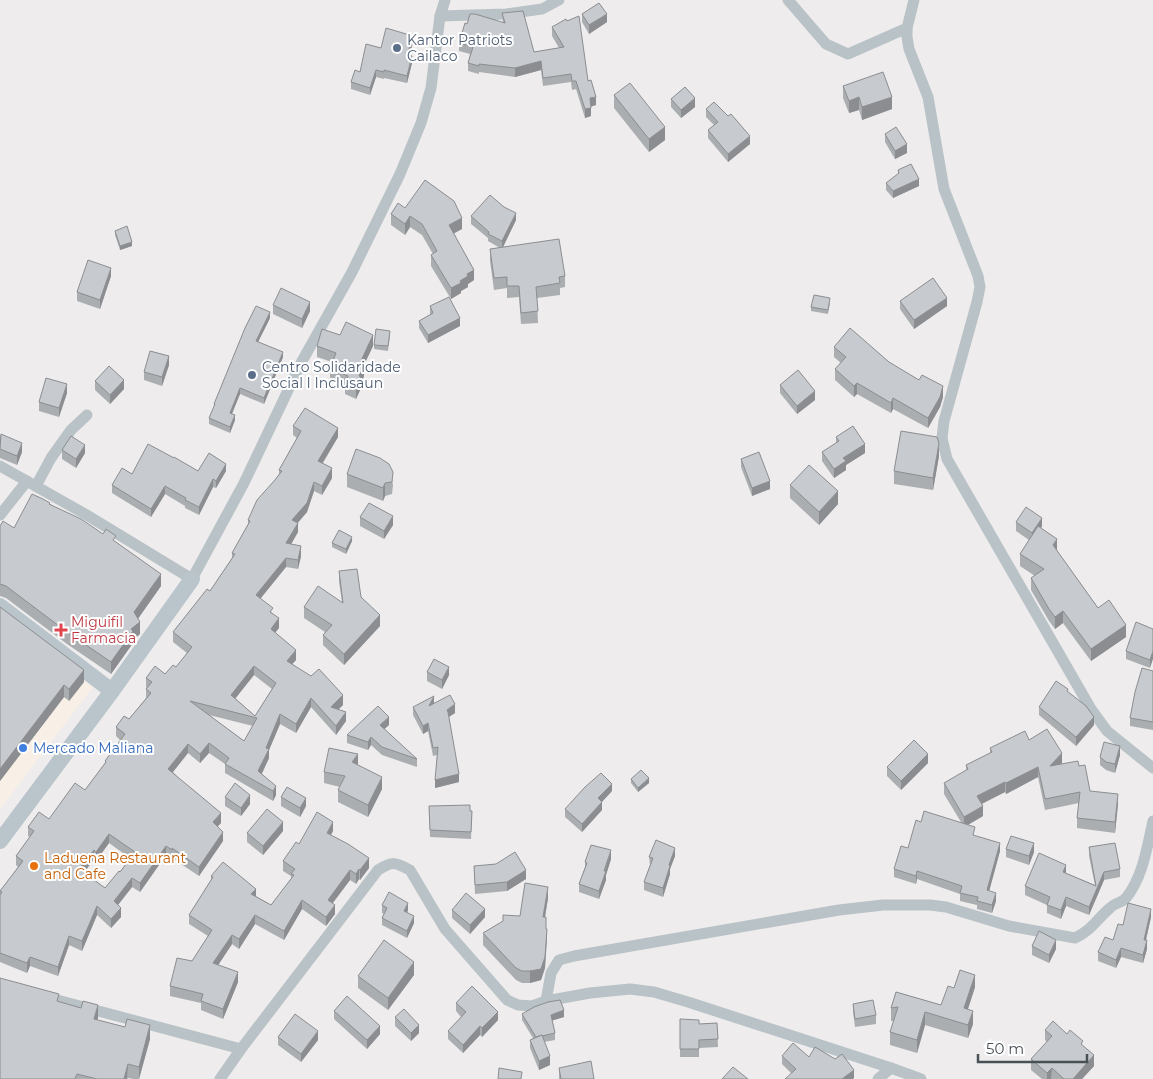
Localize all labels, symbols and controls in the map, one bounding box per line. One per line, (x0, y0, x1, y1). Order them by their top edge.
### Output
place label: Kantor Patriots Cailaco (407, 31, 512, 65)
marker: Kantor Patriots Cailaco (391, 42, 403, 54)
place label: Centro Solidaridade Social I Inclusaun (262, 358, 401, 392)
marker: Centro Solidaridade Social I Inclusaun (246, 369, 258, 381)
place label: Miguifil Farmacia (71, 613, 136, 647)
marker: Miguifil Farmacia (55, 624, 67, 636)
place label: Mercado Maliana (33, 739, 154, 757)
marker: Mercado Maliana (17, 742, 29, 754)
place label: Laduena Restaurant and Cafe (44, 849, 187, 883)
marker: Laduena Restaurant and Cafe (28, 860, 40, 872)
scale bar (978, 1032, 1087, 1064)
text: 50 m (986, 1039, 1024, 1058)

